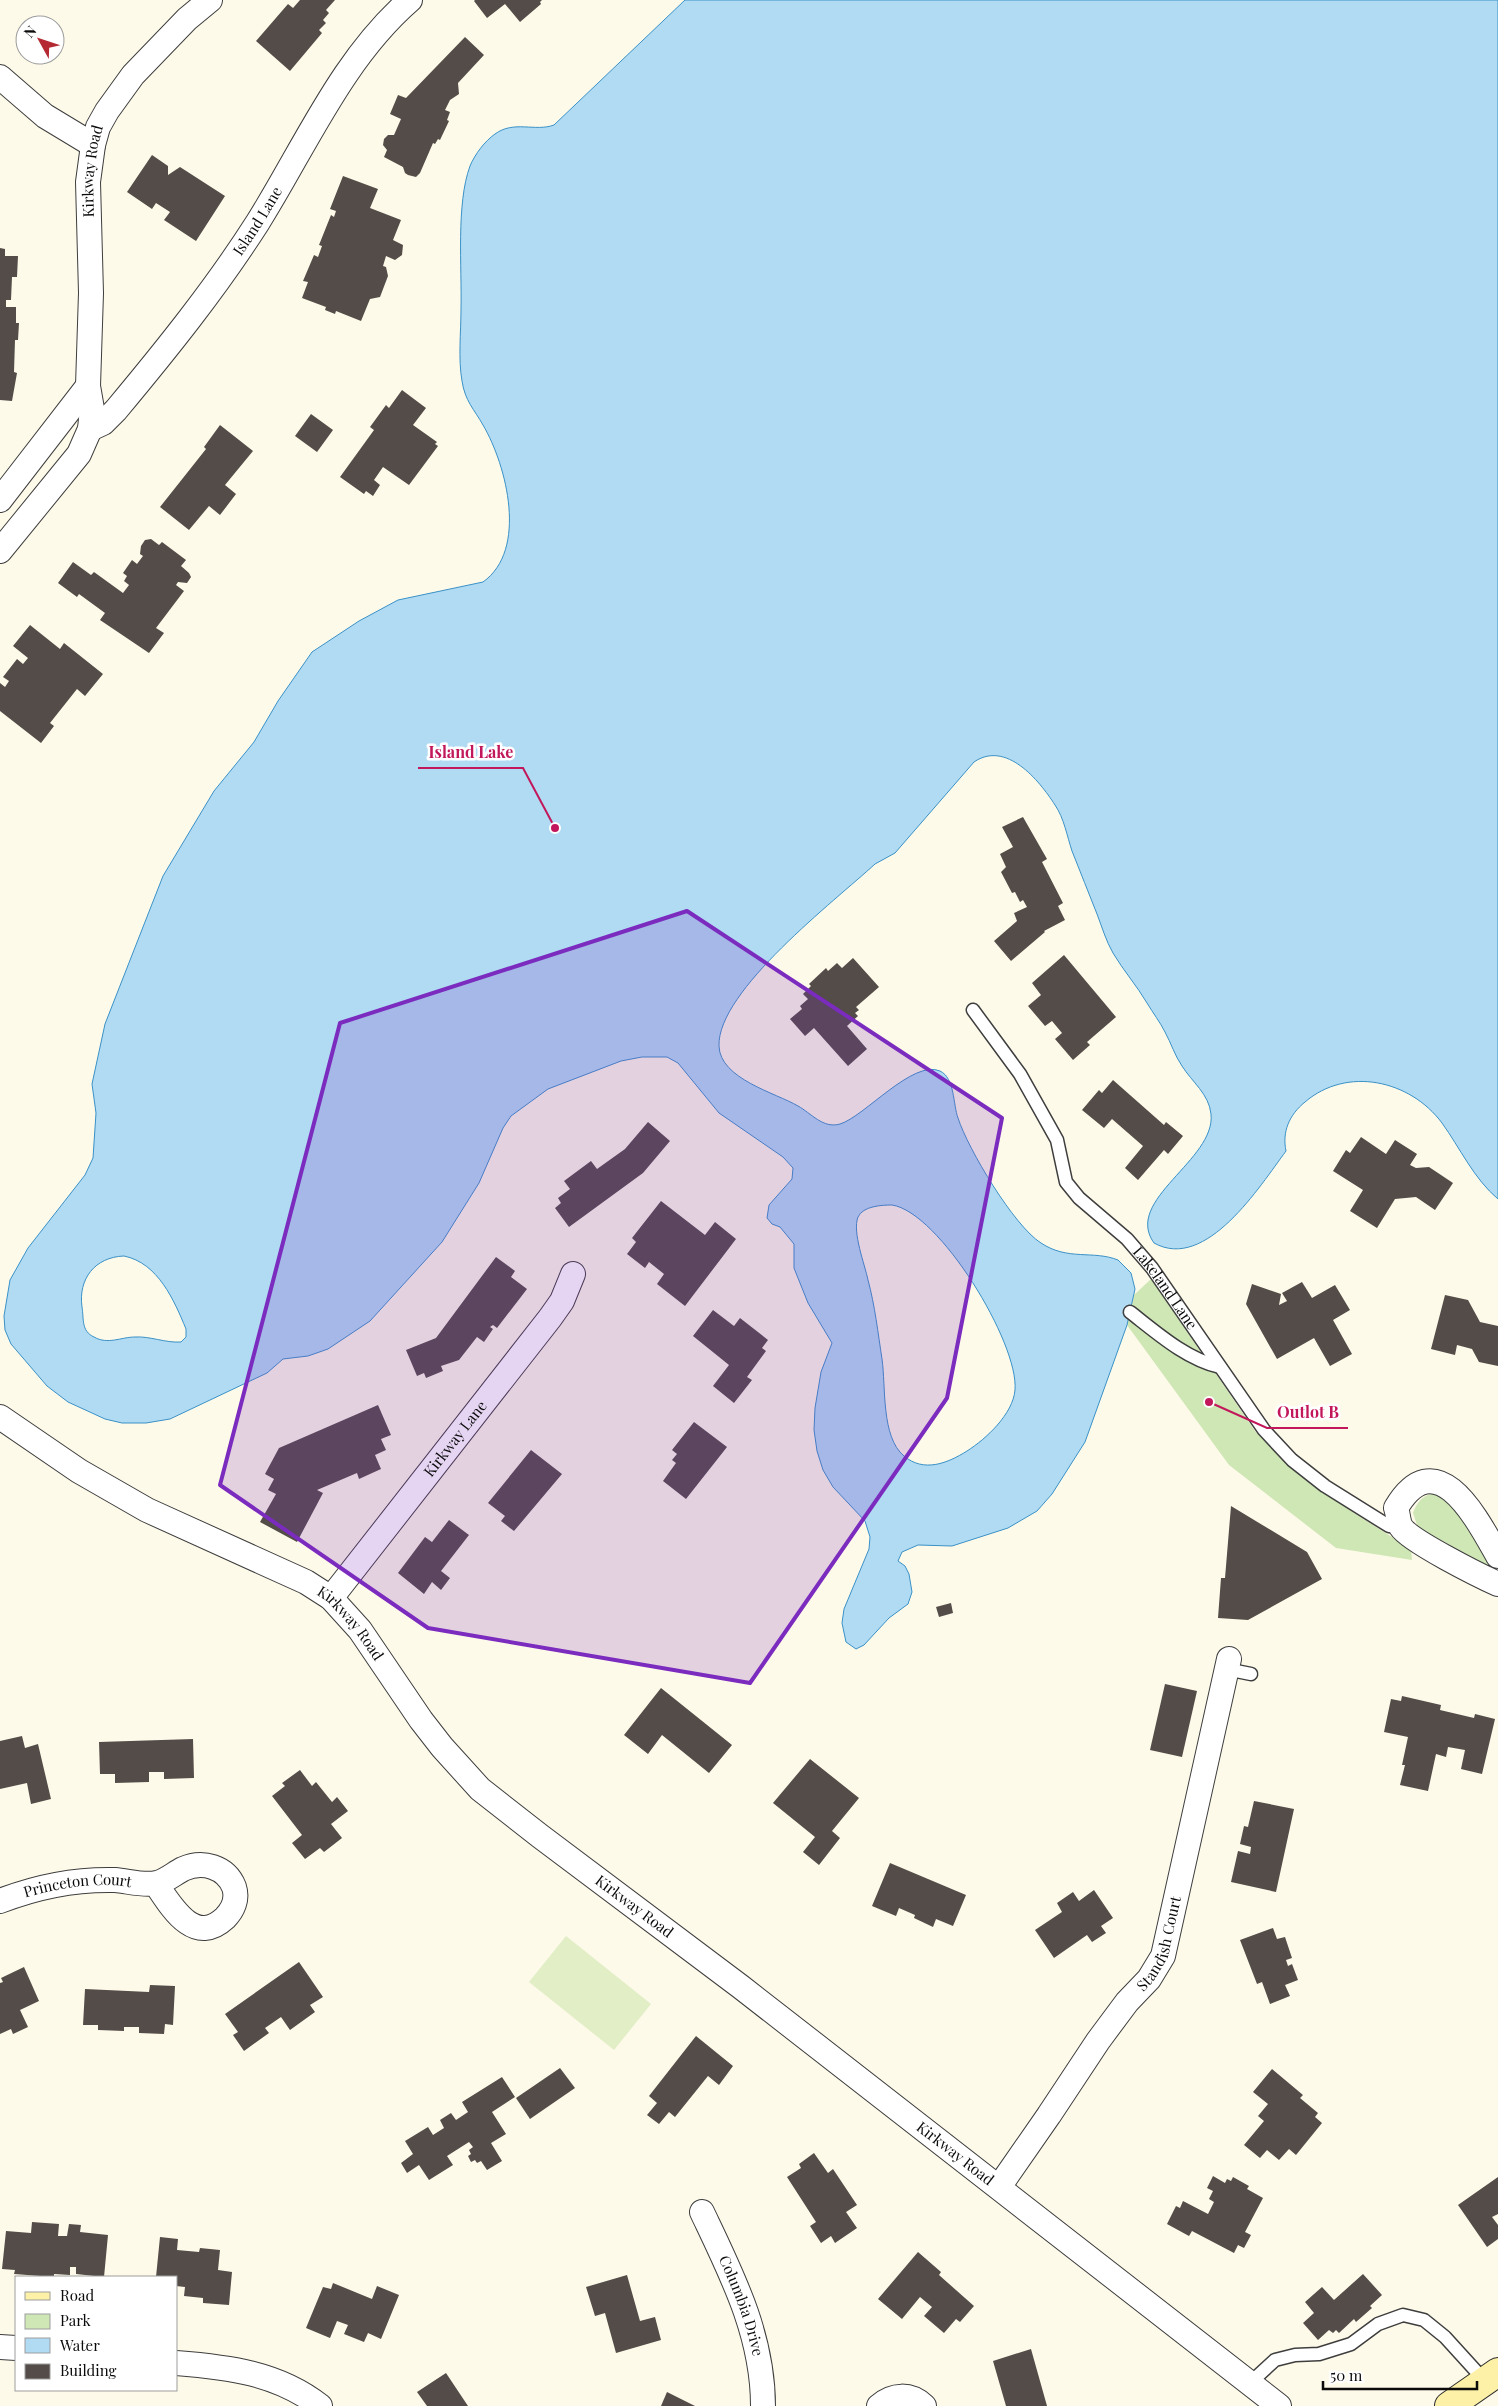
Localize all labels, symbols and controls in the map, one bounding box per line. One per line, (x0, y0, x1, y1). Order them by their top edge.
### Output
north arrow (15, 15, 65, 65)
text: N (19, 21, 40, 41)
street label: Kirkway Road (77, 122, 107, 218)
street label: Island Lane (228, 183, 286, 259)
callout: Island Lake (418, 737, 523, 768)
text: Island Lake (429, 741, 513, 762)
street label: Lakeland Lane (1129, 1242, 1202, 1333)
street label: Kirkway Lane (419, 1396, 491, 1480)
callout: Outlot B (1267, 1397, 1348, 1428)
text: Outlot B (1277, 1401, 1339, 1422)
street label: Kirkway Road (314, 1581, 389, 1664)
street label: Princeton Court (21, 1869, 134, 1901)
street label: Kirkway Road (592, 1870, 678, 1942)
street label: Standish Court (1132, 1893, 1185, 1995)
street label: Kirkway Road (913, 2117, 999, 2190)
street label: Columbia Drive (715, 2252, 769, 2358)
legend (15, 2276, 178, 2391)
text: Road (60, 2285, 94, 2305)
text: Park (60, 2310, 92, 2330)
text: Water (59, 2335, 100, 2355)
scale bar (1323, 2358, 1477, 2390)
text: Building (60, 2360, 117, 2380)
text: 50 m (1330, 2365, 1363, 2385)

